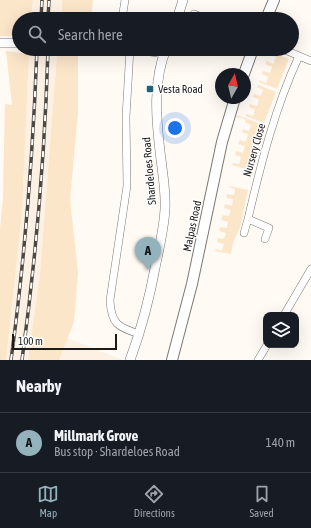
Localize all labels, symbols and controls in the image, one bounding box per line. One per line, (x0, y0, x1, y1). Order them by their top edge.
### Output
search box (12, 12, 299, 56)
icon: search (26, 23, 48, 45)
text: Search here (58, 26, 123, 43)
north arrow (215, 68, 251, 104)
place label: Vesta Road (158, 83, 203, 95)
marker: Vesta Road (145, 84, 155, 94)
your location (165, 118, 185, 138)
street label: Nursery Close (241, 122, 267, 178)
street label: Shardeloes Road (140, 137, 158, 205)
street label: Malpas Road (181, 199, 203, 253)
pin: A (135, 237, 161, 270)
map controls (263, 312, 299, 348)
button: layers (263, 312, 299, 348)
scale bar (12, 332, 117, 351)
text: 100 m (18, 335, 43, 347)
text: Nearby (16, 376, 62, 396)
text: Millmark Grove (54, 427, 138, 444)
text: A (26, 435, 32, 450)
text: 140 m (266, 435, 295, 450)
text: Bus stop · Shardeloes Road (54, 444, 180, 459)
tab: Map (37, 483, 59, 519)
tab: Directions (134, 483, 175, 519)
tab: Saved (249, 483, 274, 519)

